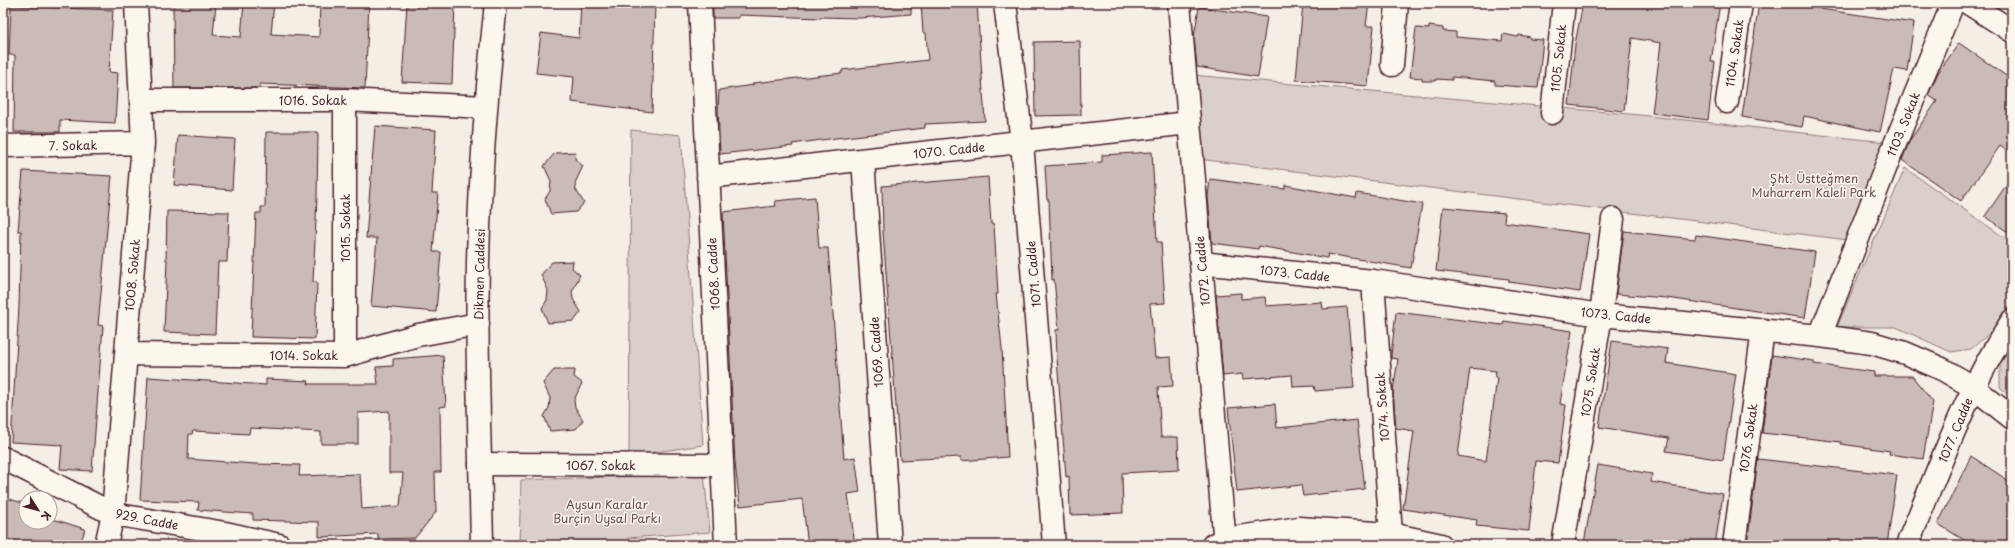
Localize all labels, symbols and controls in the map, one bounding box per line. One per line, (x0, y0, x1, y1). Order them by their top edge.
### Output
street label: 1104. Sokak (1720, 18, 1748, 88)
street label: 1105. Sokak (1545, 23, 1571, 93)
street label: 1103. Sokak (1882, 89, 1924, 159)
street label: 1016. Sokak (279, 91, 347, 109)
street label: 7. Sokak (48, 136, 98, 154)
street label: 1070. Cadde (912, 137, 986, 163)
park label: Şht. Üstteğmen Muharrem Kaleli Park (1752, 169, 1876, 201)
street label: 1015. Sokak (336, 194, 354, 262)
street label: Dikmen Caddesi (469, 228, 489, 320)
street label: 1072. Cadde (1190, 235, 1214, 307)
street label: 1068. Cadde (702, 237, 724, 311)
street label: 1008. Sokak (120, 238, 144, 312)
street label: 1071. Cadde (1021, 240, 1045, 308)
street label: 1073. Cadde (1259, 260, 1331, 286)
street label: 1073. Cadde (1580, 302, 1652, 328)
street label: 1069. Cadde (865, 316, 887, 388)
street label: 1014. Sokak (270, 346, 338, 364)
street label: 1075. Sokak (1576, 346, 1604, 418)
street label: 1074. Sokak (1371, 371, 1393, 442)
street label: 1077. Cadde (1933, 395, 1977, 465)
street label: 1076. Sokak (1734, 402, 1762, 474)
street label: 1067. Sokak (566, 456, 636, 474)
north arrow (18, 490, 58, 530)
park label: Aysun Karalar Burçin Uysal Parkı (553, 495, 661, 527)
street label: 929. Cadde (114, 504, 180, 534)
text: K (37, 508, 56, 524)

